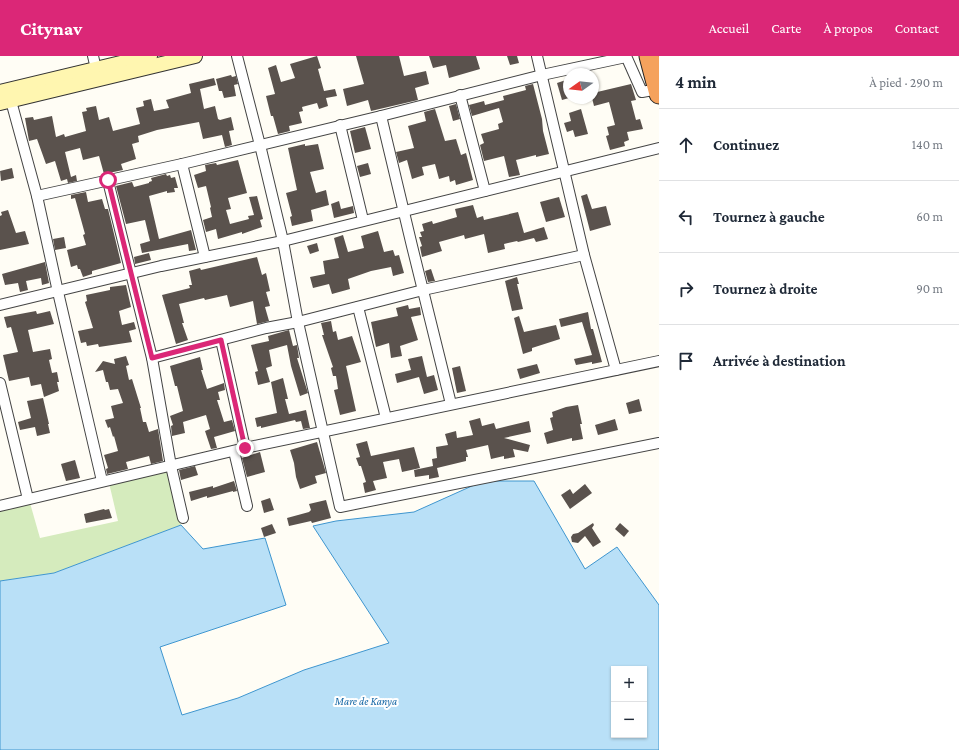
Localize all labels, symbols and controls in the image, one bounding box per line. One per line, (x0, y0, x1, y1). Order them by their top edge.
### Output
text: Citynav (20, 18, 82, 39)
text: Accueil (709, 20, 749, 36)
text: Carte (771, 20, 802, 36)
text: À propos (824, 20, 873, 36)
text: Contact (895, 20, 939, 36)
north arrow (563, 68, 599, 104)
text: 4 min (675, 73, 717, 92)
text: À pied · 290 m (869, 75, 943, 90)
icon: ahead (675, 134, 697, 156)
text: Continuez (713, 137, 779, 153)
text: 140 m (912, 137, 943, 152)
route start (99, 171, 117, 189)
icon: left (675, 206, 697, 228)
text: Tournez à gauche (713, 209, 825, 225)
text: 60 m (916, 209, 943, 224)
icon: right (675, 278, 697, 300)
text: Tournez à droite (713, 281, 817, 297)
text: 90 m (916, 281, 943, 296)
icon: arrive (675, 350, 697, 372)
text: Arrivée à destination (713, 353, 846, 369)
route end (236, 439, 254, 457)
map controls (611, 666, 647, 738)
button: + (611, 666, 647, 702)
water label: Mare de Kanya (334, 695, 397, 708)
button: − (611, 702, 647, 738)

